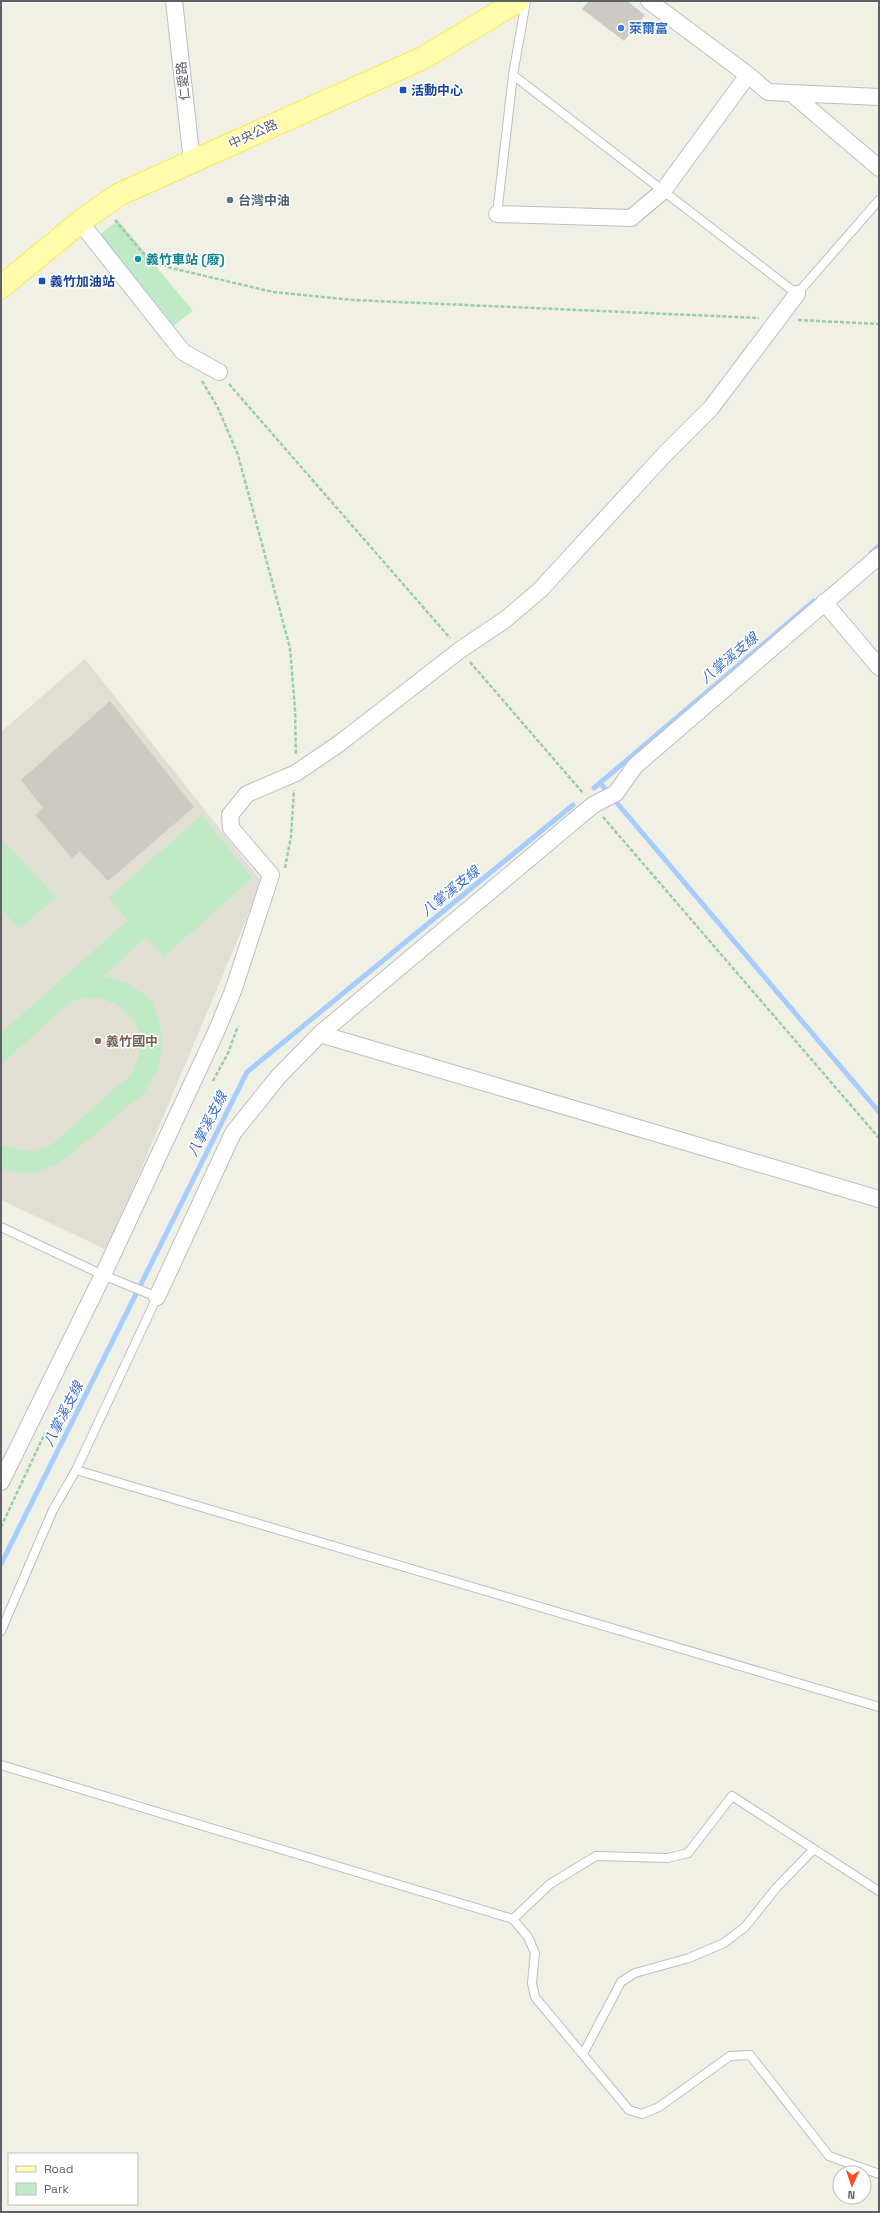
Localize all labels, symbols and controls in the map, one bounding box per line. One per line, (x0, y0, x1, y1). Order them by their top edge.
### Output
place label: 萊爾富 (629, 20, 668, 37)
marker: 萊爾富 (616, 23, 626, 33)
street label: 仁愛路 (173, 61, 193, 101)
place label: 活動中心 (411, 82, 463, 99)
marker: 活動中心 (398, 85, 408, 95)
street label: 中央公路 (226, 116, 280, 152)
place label: 台灣中油 (238, 192, 290, 209)
marker: 台灣中油 (225, 195, 235, 205)
place label: 義竹車站 (廢) (146, 251, 225, 268)
marker: 義竹車站 (廢) (133, 254, 143, 264)
place label: 義竹加油站 (50, 273, 115, 290)
marker: 義竹加油站 (37, 276, 47, 286)
water label: 八掌溪支線 (696, 627, 763, 687)
water label: 八掌溪支線 (417, 861, 484, 920)
place label: 義竹國中 (106, 1033, 158, 1050)
marker: 義竹國中 (93, 1036, 103, 1046)
water label: 八掌溪支線 (183, 1087, 232, 1159)
water label: 八掌溪支線 (39, 1377, 88, 1449)
legend (8, 2153, 138, 2205)
text: Road (44, 2161, 73, 2177)
north arrow (832, 2165, 872, 2205)
text: Park (44, 2181, 69, 2197)
text: N (847, 2188, 856, 2202)

